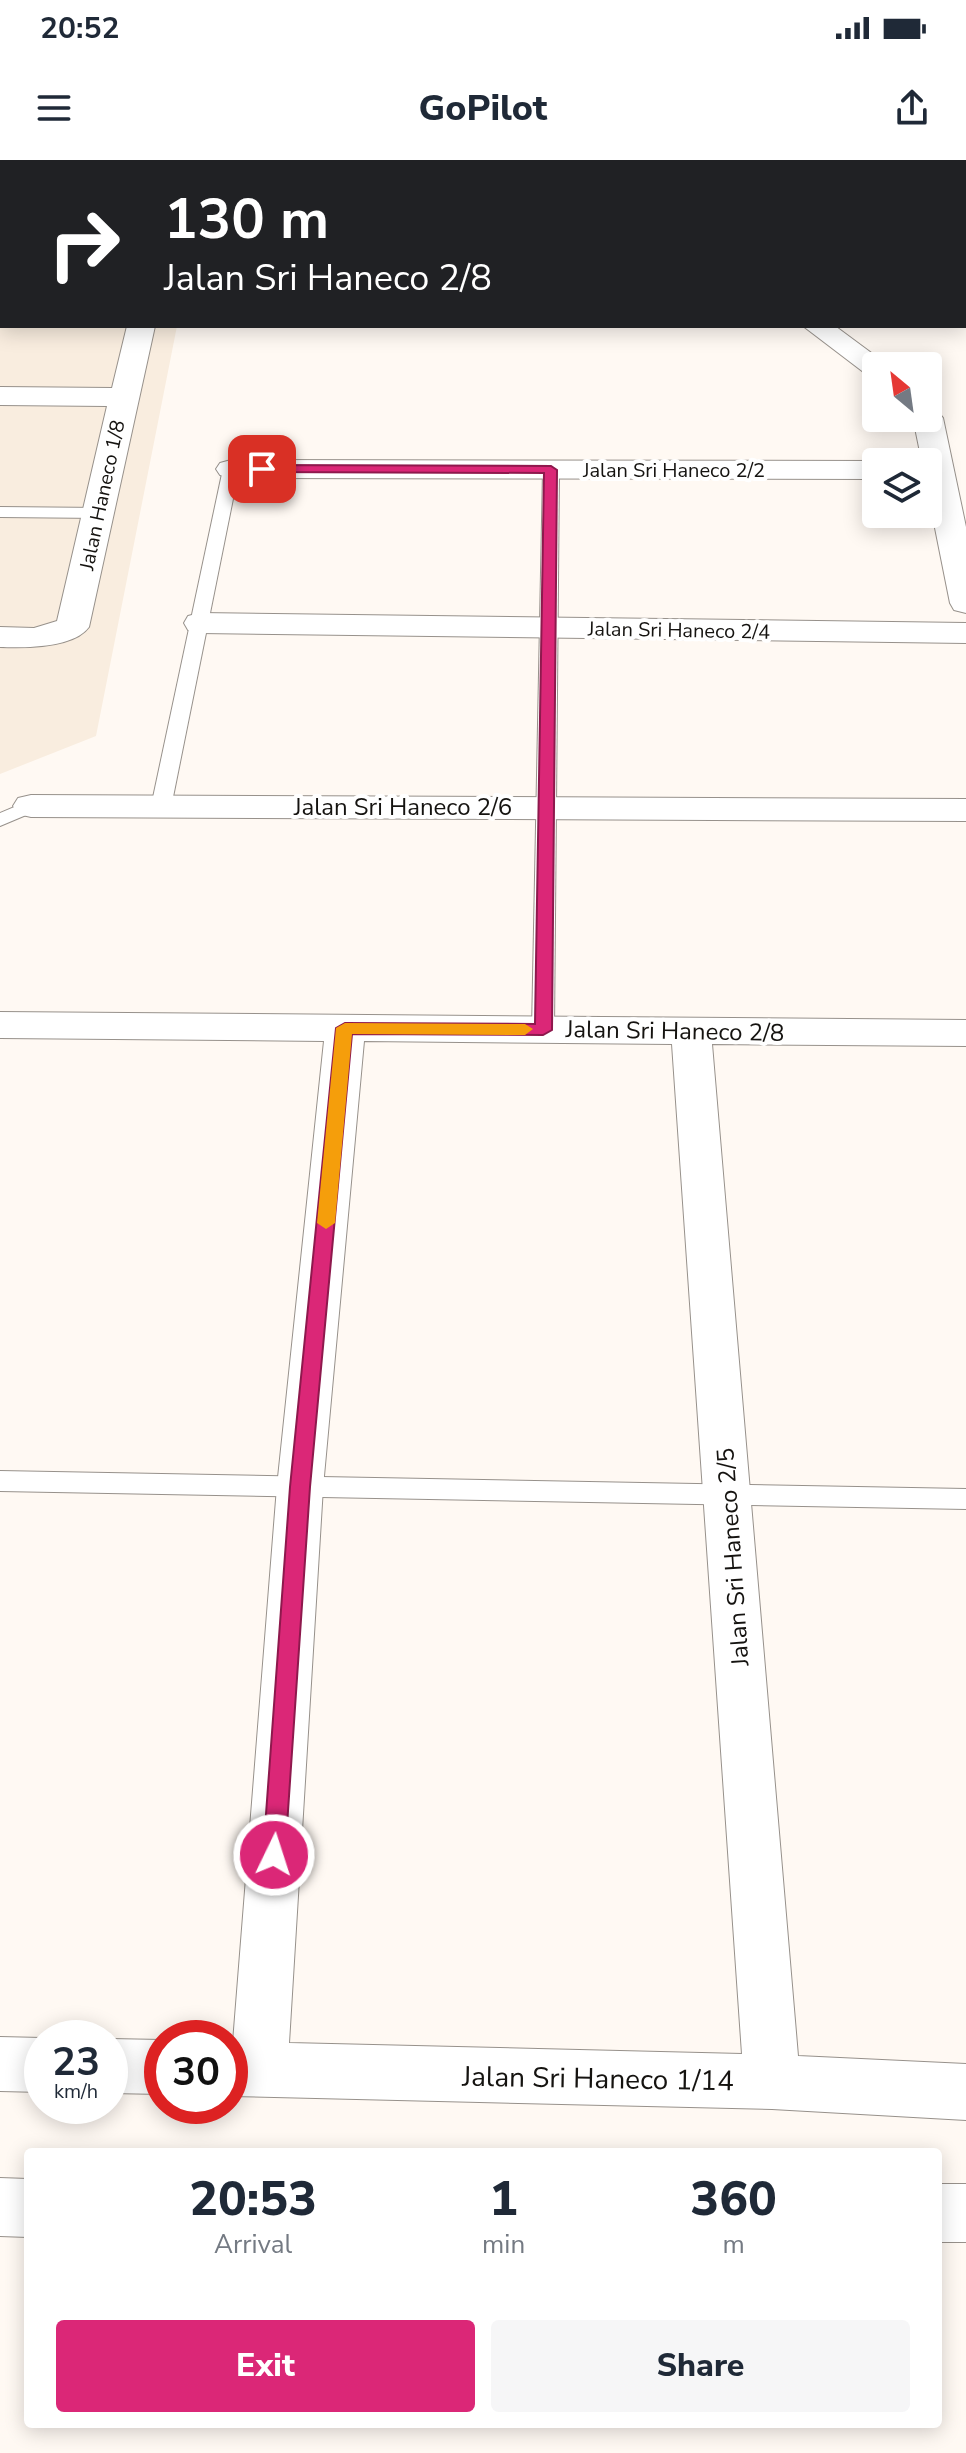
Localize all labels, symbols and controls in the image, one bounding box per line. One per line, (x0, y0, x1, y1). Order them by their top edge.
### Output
text: 20:52 (40, 8, 119, 49)
text: GoPilot (419, 84, 547, 133)
icon: menu (32, 86, 76, 130)
icon: share (890, 86, 934, 130)
text: 130 m (164, 181, 329, 258)
icon: right (32, 192, 136, 296)
text: Jalan Sri Haneco 2/8 (164, 254, 492, 303)
north arrow (862, 352, 942, 432)
map controls (862, 352, 942, 528)
street label: Jalan Haneco 1/8 (73, 418, 132, 574)
pin (228, 435, 296, 503)
icon: arrive (240, 447, 284, 491)
button: layers (862, 448, 942, 528)
street label: Jalan Sri Haneco 2/2 (582, 457, 765, 484)
street label: Jalan Sri Haneco 2/4 (587, 615, 770, 646)
street label: Jalan Sri Haneco 2/6 (293, 791, 512, 823)
street label: Jalan Sri Haneco 2/8 (564, 1013, 785, 1049)
street label: Jalan Sri Haneco 2/5 (709, 1447, 757, 1668)
position arrow (232, 1813, 316, 1897)
speed limit sign: 30 (144, 2020, 248, 2124)
text: 23 (52, 2035, 100, 2089)
street label: Jalan Sri Haneco 1/14 (461, 2058, 734, 2100)
text: km/h (54, 2078, 98, 2105)
text: 20:53 (189, 2166, 317, 2232)
text: 1 (489, 2166, 518, 2232)
text: 360 (690, 2166, 777, 2232)
text: Arrival (214, 2227, 292, 2262)
text: min (482, 2227, 525, 2262)
text: m (722, 2227, 745, 2262)
button: Exit (56, 2320, 475, 2412)
button: Share (491, 2320, 910, 2412)

